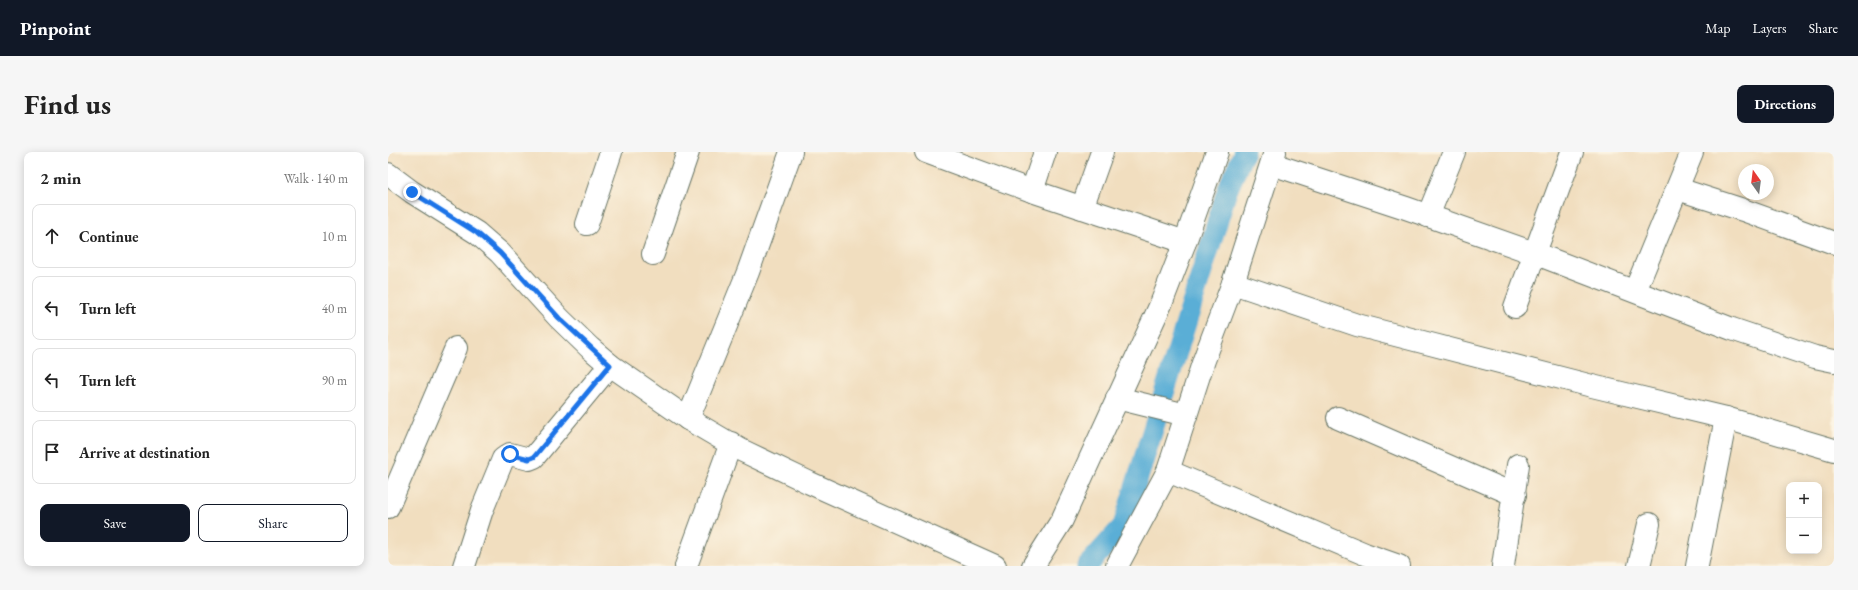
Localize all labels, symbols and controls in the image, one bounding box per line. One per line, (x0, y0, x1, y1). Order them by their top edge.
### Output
text: Pinpoint (20, 16, 91, 41)
text: Map (1705, 19, 1730, 37)
text: Layers (1752, 19, 1787, 37)
text: Share (1809, 19, 1838, 37)
button: Directions (1737, 85, 1834, 123)
text: Find us (24, 86, 111, 122)
north arrow (1738, 164, 1774, 200)
text: 2 min (40, 167, 81, 189)
text: Walk · 140 m (284, 170, 348, 187)
route end (403, 183, 421, 201)
icon: ahead (41, 225, 63, 247)
text: Continue (79, 227, 139, 246)
text: 10 m (322, 228, 347, 245)
icon: left (41, 297, 63, 319)
text: Turn left (79, 299, 136, 318)
text: 40 m (322, 300, 347, 317)
icon: left (41, 369, 63, 391)
text: Turn left (79, 371, 136, 390)
text: 90 m (322, 372, 347, 389)
icon: arrive (41, 441, 63, 463)
text: Arrive at destination (79, 443, 210, 462)
route start (501, 445, 519, 463)
map controls (1786, 482, 1822, 554)
button: + (1786, 482, 1822, 518)
button: Save (40, 504, 190, 542)
button: Share (198, 504, 348, 542)
button: − (1786, 518, 1822, 554)

